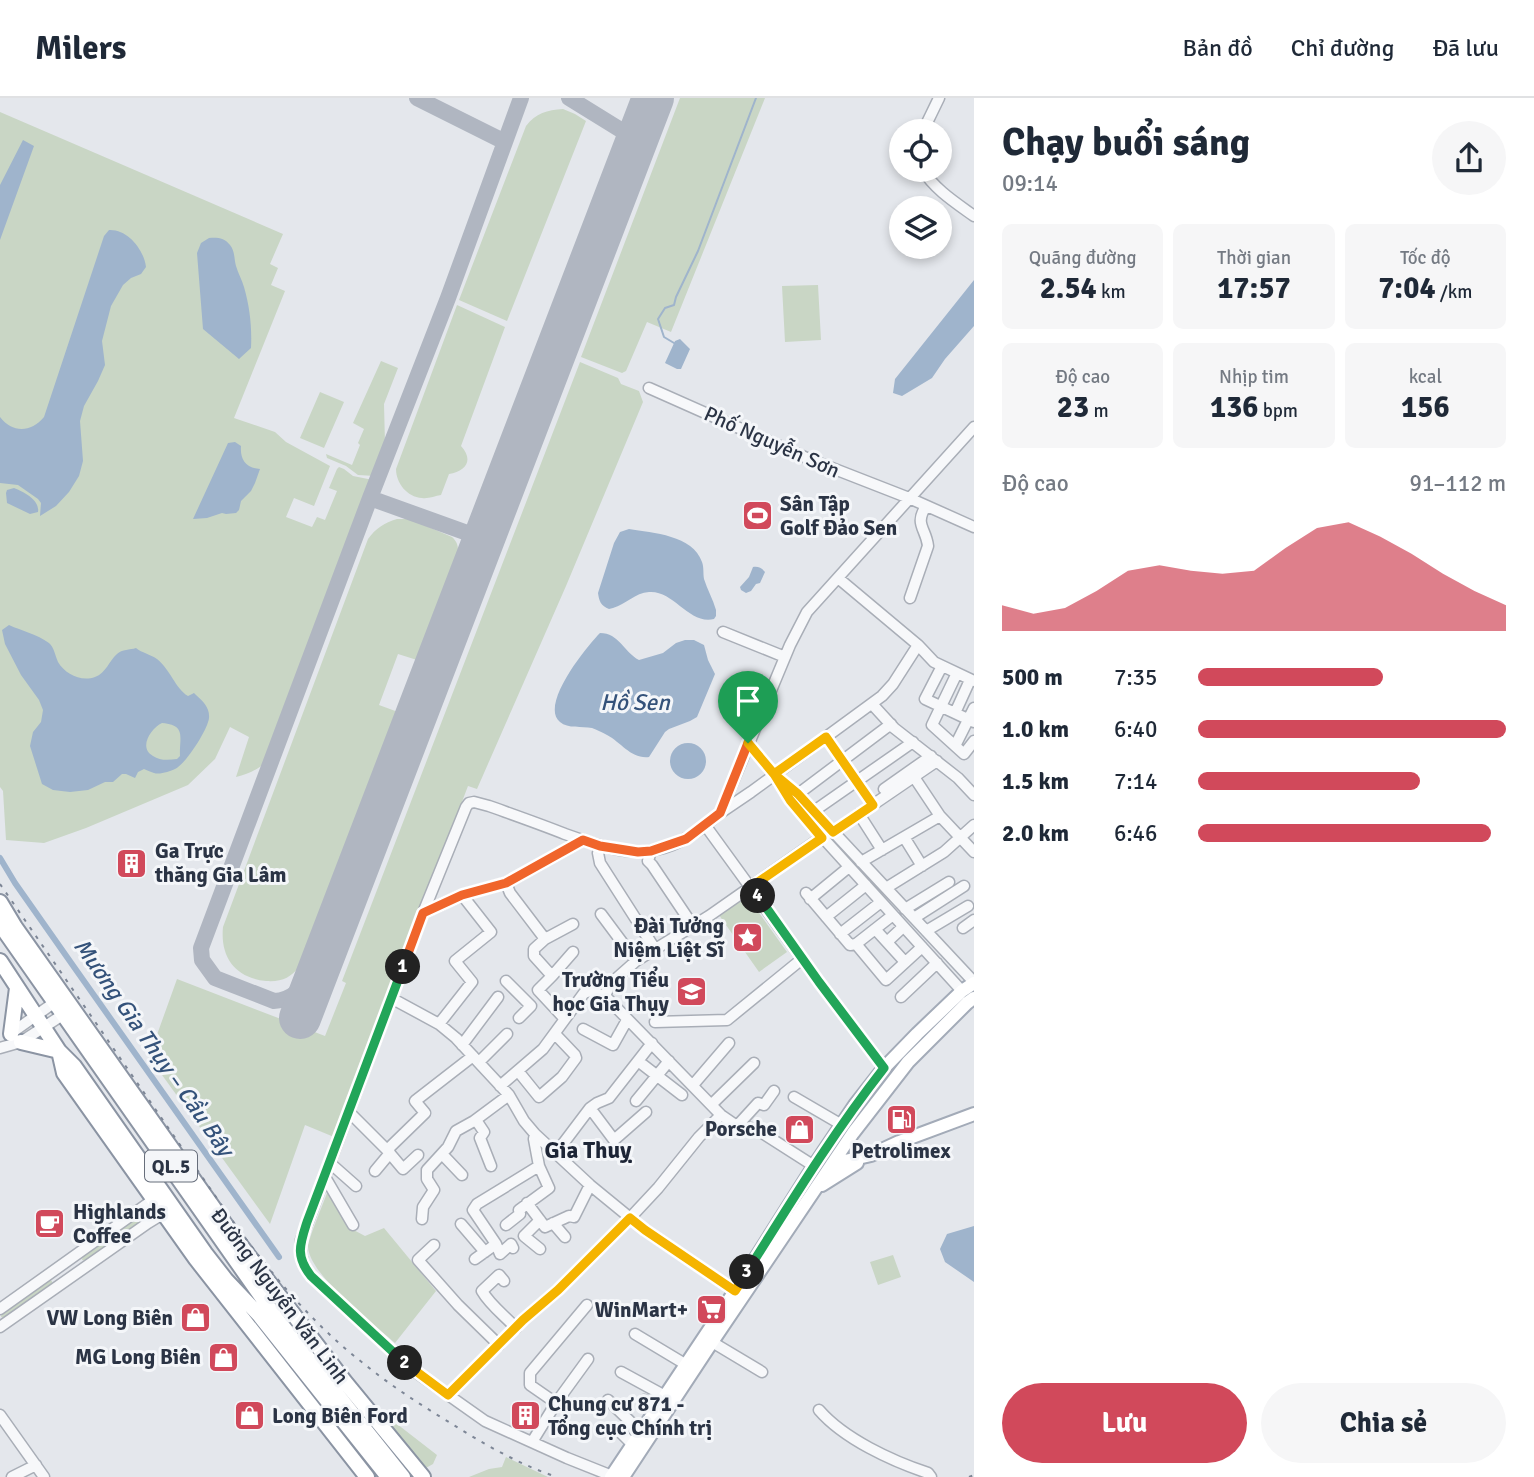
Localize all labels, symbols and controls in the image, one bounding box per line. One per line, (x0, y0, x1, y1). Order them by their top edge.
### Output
text: Milers (35, 28, 126, 69)
text: Bản đồ (1182, 33, 1253, 63)
text: Chỉ đường (1291, 33, 1394, 63)
text: Đã lưu (1432, 33, 1499, 63)
map controls (889, 119, 952, 259)
button: locate (889, 119, 952, 182)
text: Chạy buổi sáng (1002, 119, 1250, 166)
button: share (1432, 121, 1506, 195)
text: 09:14 (1002, 169, 1058, 198)
button: layers (889, 196, 952, 259)
text: Quãng đường (1029, 246, 1137, 270)
text: Thời gian (1217, 246, 1291, 270)
text: Tốc độ (1400, 246, 1451, 270)
text: 2.54 (1040, 270, 1097, 307)
text: 17:57 (1217, 270, 1291, 307)
text: 7:04 (1378, 270, 1436, 307)
text: km (1097, 280, 1126, 304)
text: /km (1436, 280, 1472, 304)
text: Độ cao (1055, 365, 1110, 389)
text: Nhịp tim (1219, 365, 1289, 389)
text: kcal (1409, 365, 1442, 389)
text: 23 (1057, 389, 1089, 426)
text: 136 (1210, 389, 1259, 426)
text: 156 (1401, 389, 1450, 426)
text: m (1089, 399, 1109, 423)
text: bpm (1259, 399, 1298, 423)
street label: Phố Nguyễn Sơn (700, 400, 844, 484)
text: Độ cao (1002, 469, 1069, 498)
text: 91–112 m (1410, 469, 1506, 498)
place label: Sân Tập Golf Đảo Sen (780, 491, 897, 541)
sports icon: Sân Tập Golf Đảo Sen (740, 499, 774, 533)
text: 500 m (1002, 663, 1063, 692)
text: 7:35 (1114, 663, 1157, 692)
pin (718, 671, 778, 743)
icon: arrive (729, 682, 767, 720)
water label: Hồ Sen (600, 688, 671, 717)
text: 1.0 km (1002, 715, 1069, 744)
text: 6:40 (1114, 715, 1157, 744)
text: 1.5 km (1002, 767, 1069, 796)
text: 7:14 (1114, 767, 1157, 796)
text: 2.0 km (1002, 819, 1069, 848)
text: 6:46 (1114, 819, 1157, 848)
place label: Ga Trực thăng Gia Lâm (154, 838, 287, 888)
building icon: Ga Trực thăng Gia Lâm (115, 846, 149, 880)
pin: 4 (740, 878, 776, 914)
text: 4 (752, 883, 763, 907)
place label: Đài Tưởng Niệm Liệt Sĩ (613, 913, 725, 963)
place icon: Đài Tưởng Niệm Liệt Sĩ (730, 921, 764, 955)
water label: Mương Gia Thụy – Cầu Bây (67, 933, 242, 1164)
pin: 1 (386, 950, 420, 984)
text: 1 (397, 954, 408, 978)
place label: Trường Tiểu học Gia Thụy (553, 966, 670, 1017)
school or university icon: Trường Tiểu học Gia Thụy (675, 975, 709, 1009)
fuel station icon: Petrolimex (884, 1102, 918, 1136)
shop icon: Porsche (783, 1112, 817, 1146)
place label: Porsche (705, 1116, 777, 1142)
district label: Gia Thuỵ (544, 1136, 632, 1165)
place label: Petrolimex (851, 1138, 952, 1164)
road number: QL.5 (145, 1150, 197, 1182)
place label: Highlands Coffee (73, 1199, 166, 1249)
street label: Đường Nguyễn Văn Linh (205, 1203, 355, 1389)
cafe icon: Highlands Coffee (33, 1207, 67, 1241)
pin: 3 (730, 1254, 764, 1290)
text: 3 (741, 1259, 752, 1283)
supermarket icon: WinMart+ (694, 1293, 728, 1327)
place label: WinMart+ (595, 1297, 688, 1323)
shop icon: VW Long Biên (179, 1301, 213, 1335)
place label: VW Long Biên (46, 1305, 173, 1331)
shop icon: MG Long Biên (207, 1340, 241, 1374)
place label: MG Long Biên (75, 1344, 201, 1370)
pin: 2 (388, 1346, 422, 1380)
text: 2 (399, 1350, 410, 1374)
button: Lưu (1002, 1383, 1247, 1463)
button: Chia sẻ (1261, 1383, 1506, 1463)
place label: Chung cư 871 - Tổng cục Chính trị (548, 1391, 712, 1441)
shop icon: Long Biên Ford (232, 1399, 266, 1433)
building icon: Chung cư 871 - Tổng cục Chính trị (508, 1399, 542, 1433)
place label: Long Biên Ford (272, 1403, 408, 1429)

